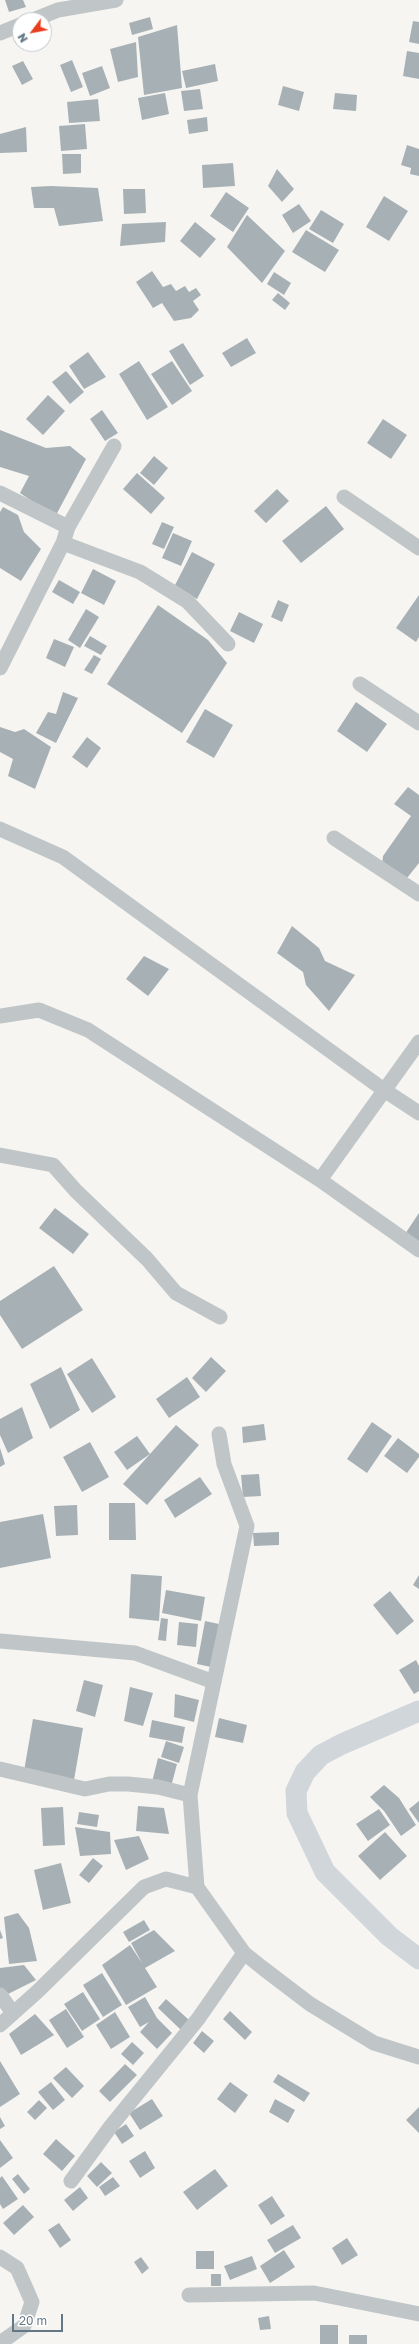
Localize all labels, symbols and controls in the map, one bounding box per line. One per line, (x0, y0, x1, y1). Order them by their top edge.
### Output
north arrow (12, 12, 52, 52)
text: N (15, 31, 30, 45)
scale bar (14, 2306, 65, 2332)
text: 20 m (19, 2313, 47, 2328)

